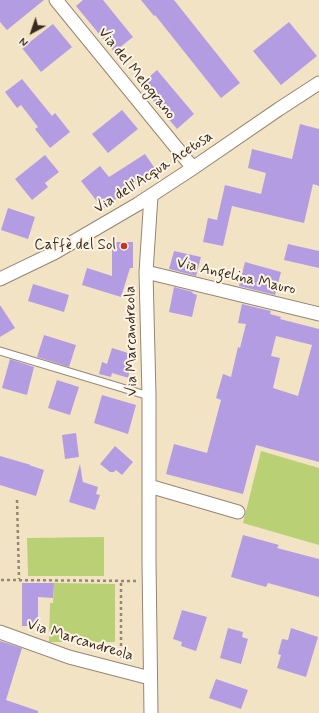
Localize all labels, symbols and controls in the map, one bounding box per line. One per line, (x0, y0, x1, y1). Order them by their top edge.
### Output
north arrow (12, 12, 52, 52)
street label: Via del Melograno (93, 24, 179, 124)
text: N (17, 33, 32, 49)
street label: Via dell'Acqua Acetosa (91, 128, 217, 218)
place label: Caffè del Sol (34, 237, 116, 255)
marker: Caffè del Sol (119, 241, 129, 251)
street label: Via Angelina Mauro (175, 255, 297, 299)
street label: Via Marcandreola (122, 286, 142, 396)
street label: Via Marcandreola (25, 616, 135, 666)

